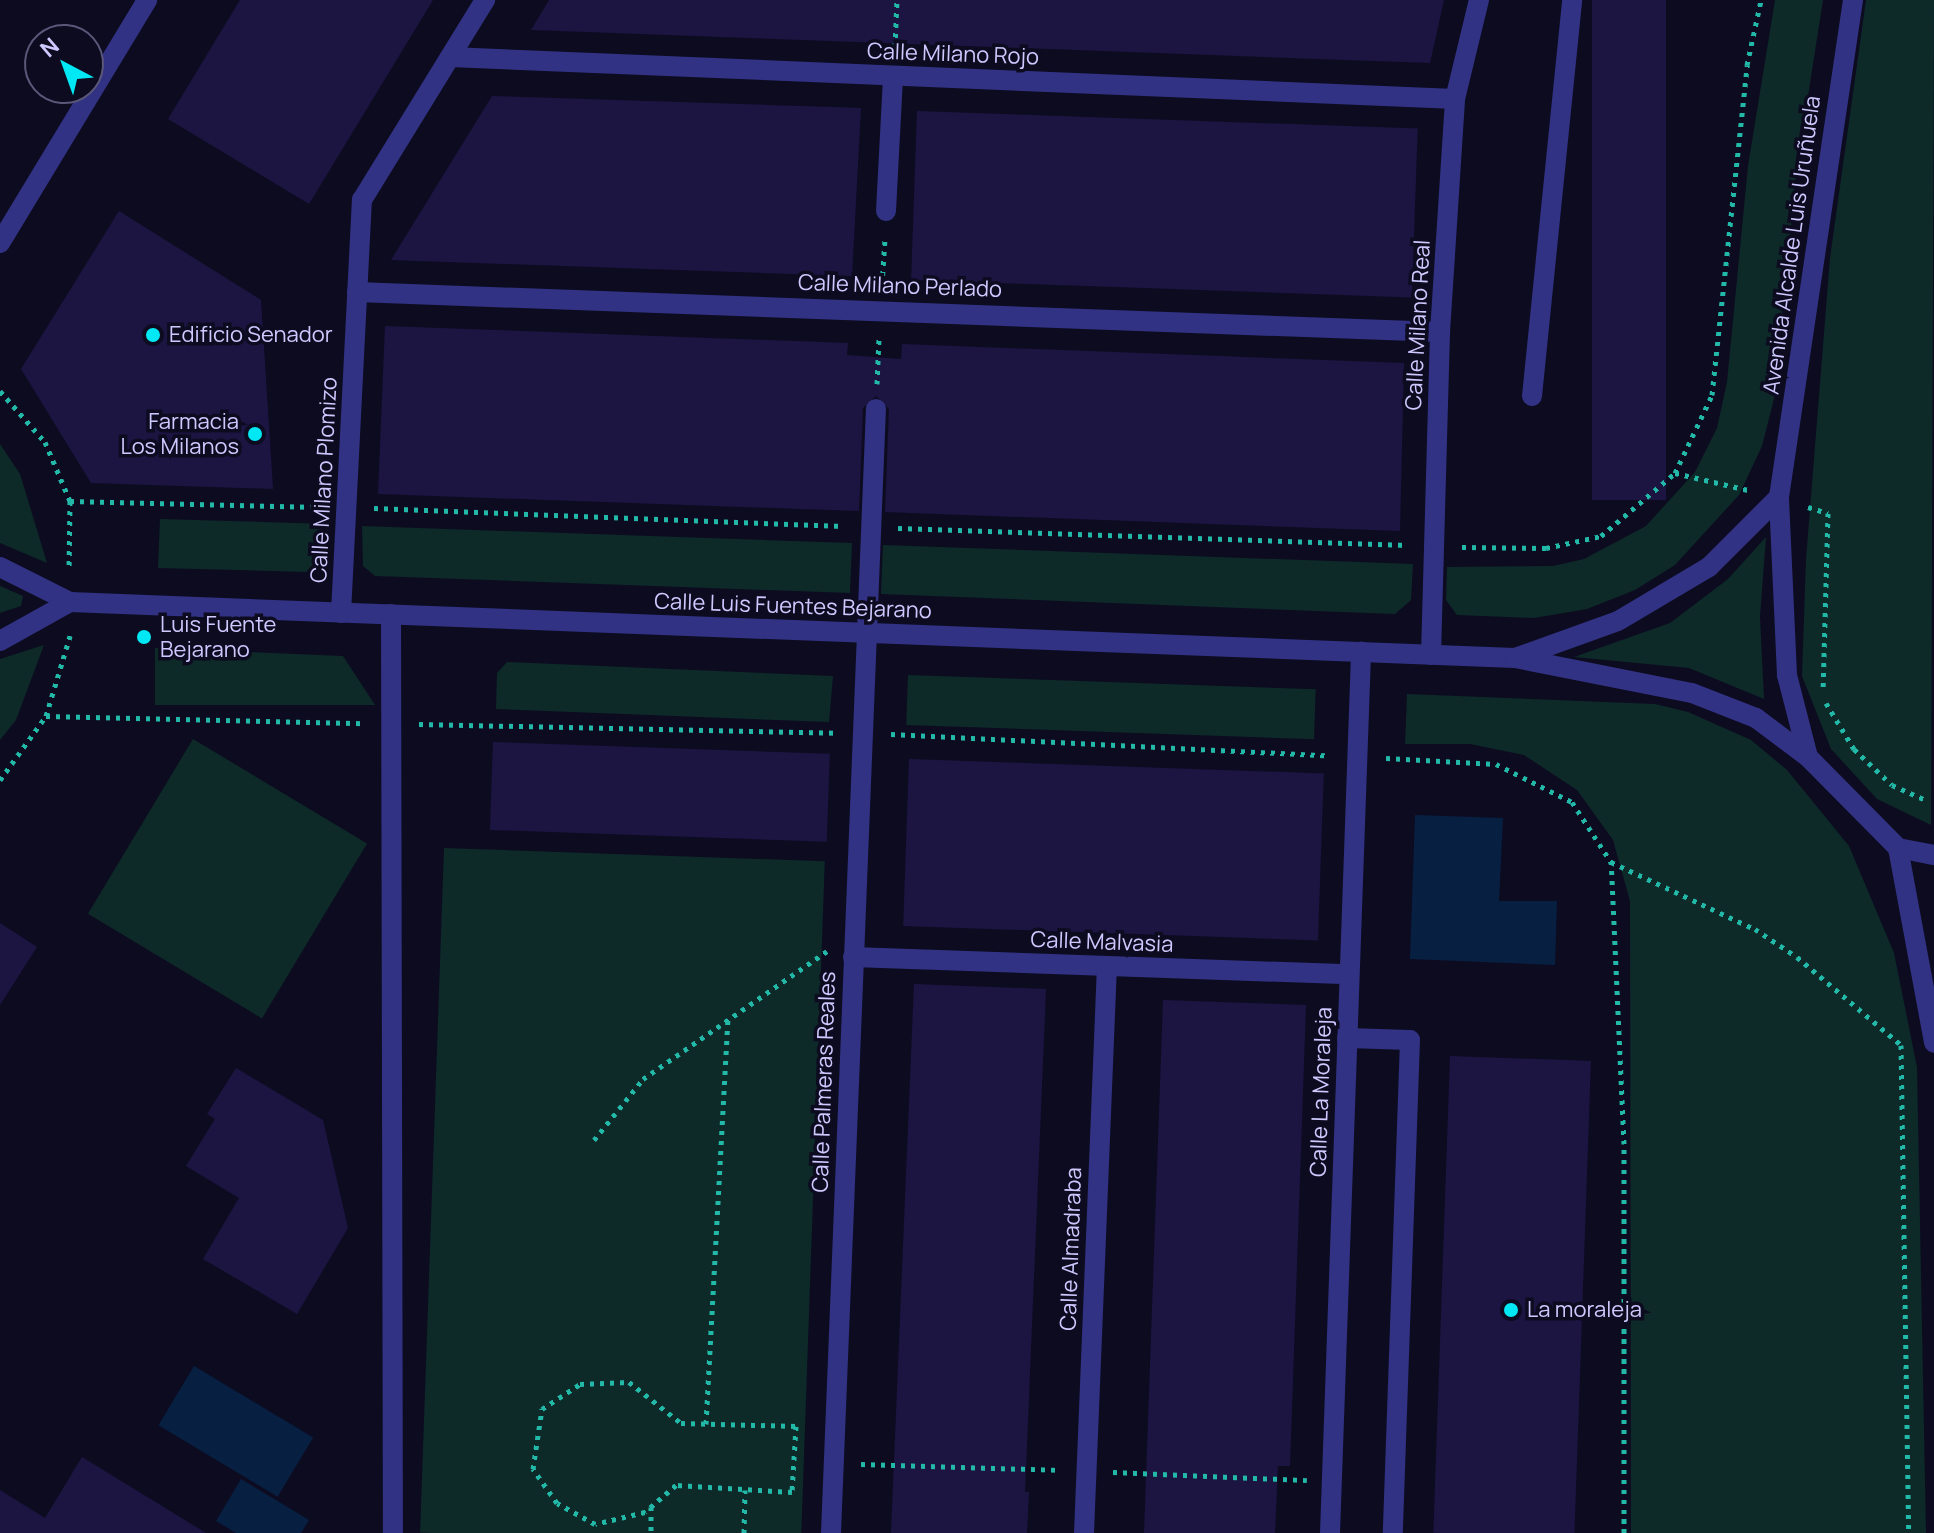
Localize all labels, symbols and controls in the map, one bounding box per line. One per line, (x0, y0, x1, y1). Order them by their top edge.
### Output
north arrow (24, 24, 104, 104)
text: N (34, 31, 65, 64)
street label: Calle Milano Rojo (866, 38, 1040, 70)
street label: Avenida Alcalde Luis Uruñuela (1758, 94, 1826, 396)
street label: Calle Milano Real (1400, 239, 1436, 411)
street label: Calle Milano Perlado (797, 269, 1003, 303)
place label: Edificio Senador (169, 322, 333, 348)
marker: Edificio Senador (144, 326, 162, 344)
street label: Calle Milano Plomizo (305, 376, 343, 584)
place label: Farmacia Los Milanos (120, 408, 239, 460)
marker: Farmacia Los Milanos (246, 425, 264, 443)
street label: Calle Luis Fuentes Bejarano (654, 588, 932, 624)
place label: Luis Fuente Bejarano (160, 611, 276, 662)
marker: Luis Fuente Bejarano (135, 628, 153, 646)
street label: Calle Malvasia (1030, 926, 1174, 958)
street label: Calle Palmeras Reales (807, 971, 841, 1193)
street label: Calle La Moraleja (1305, 1006, 1337, 1178)
street label: Calle Almadraba (1055, 1167, 1087, 1331)
place label: La moraleja (1527, 1297, 1642, 1323)
marker: La moraleja (1502, 1301, 1520, 1319)

